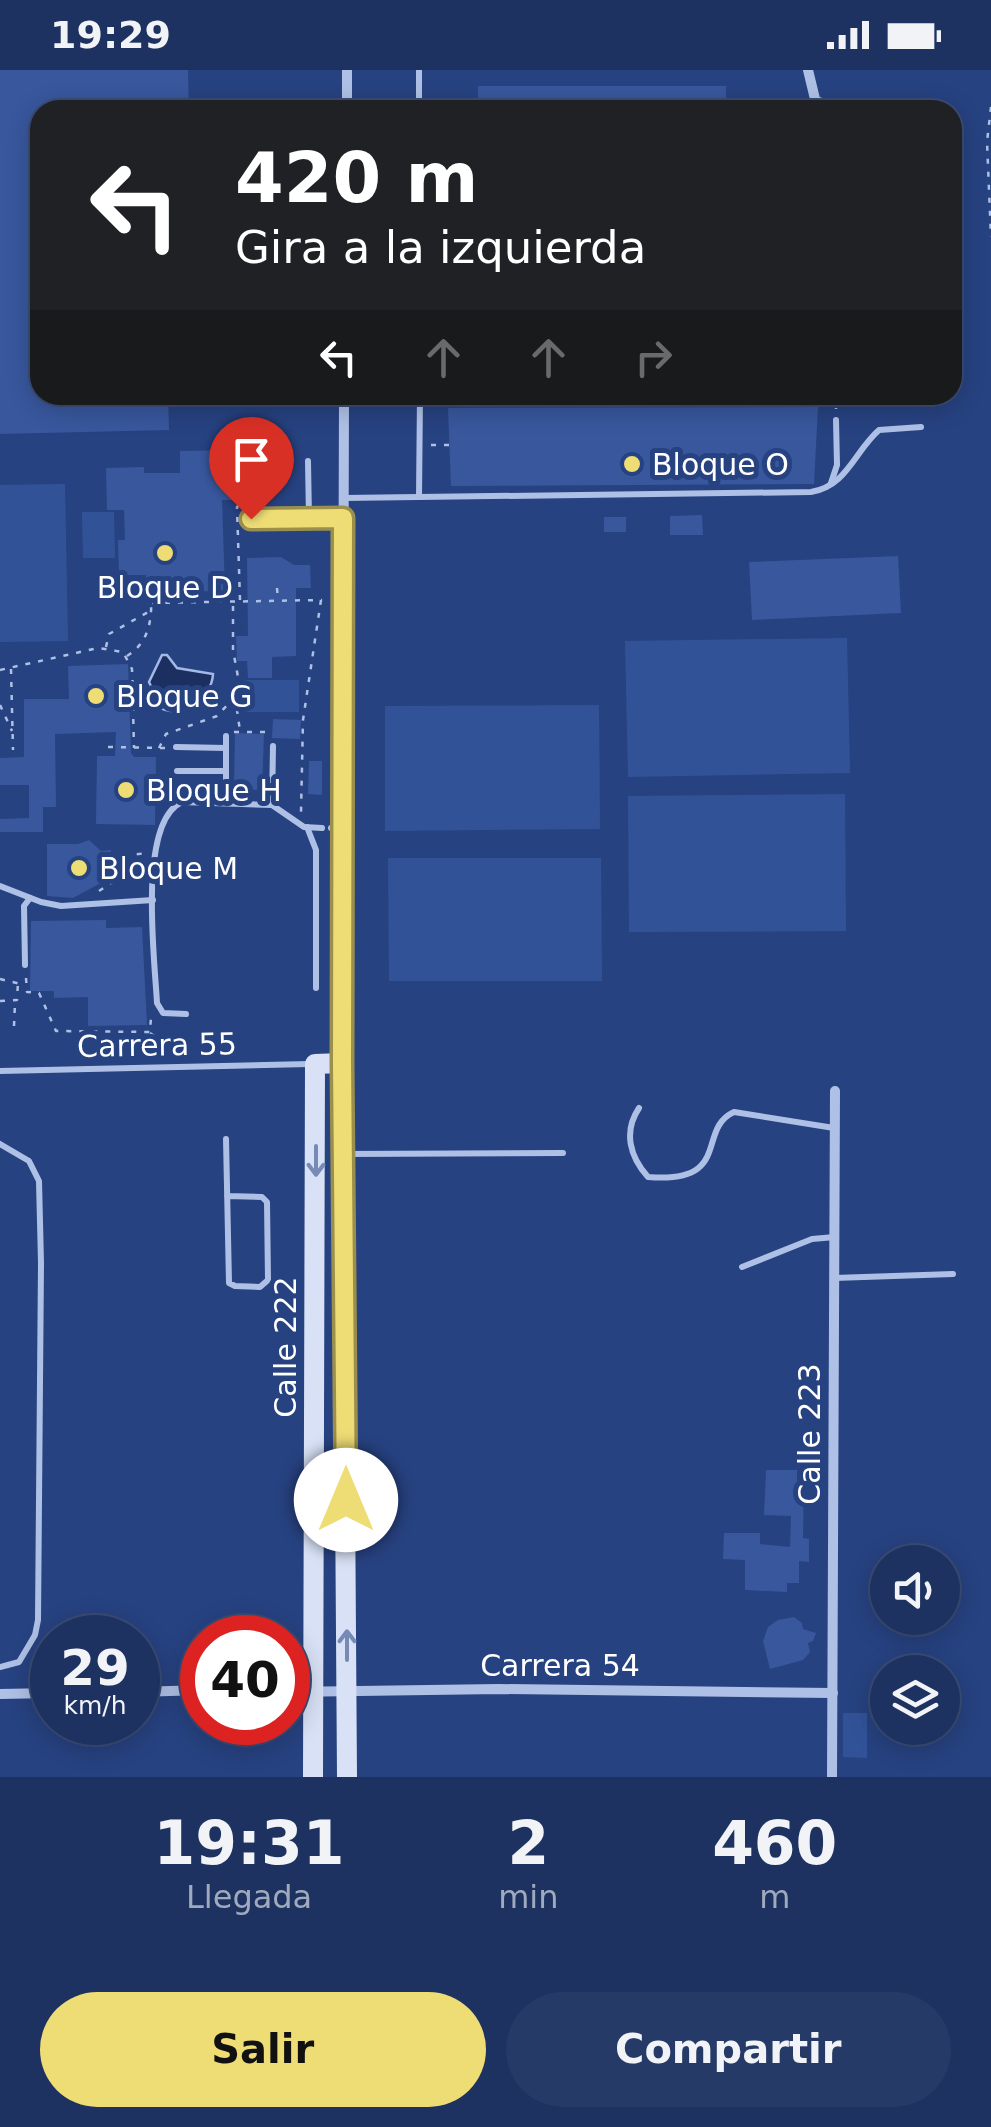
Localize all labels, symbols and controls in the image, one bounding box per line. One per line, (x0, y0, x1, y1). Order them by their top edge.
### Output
text: 19:29 (50, 13, 171, 57)
text: 420 m (235, 137, 478, 219)
icon: left (70, 140, 200, 270)
text: Gira a la izquierda (235, 221, 646, 274)
icon: left (311, 330, 366, 385)
icon: ahead (416, 330, 471, 385)
icon: ahead (521, 330, 576, 385)
icon: right (626, 330, 681, 385)
pin (209, 417, 294, 520)
icon: arrive (224, 432, 279, 487)
place label: Bloque O (652, 447, 789, 482)
marker: Bloque O (621, 453, 643, 475)
marker: Bloque D (154, 542, 176, 564)
place label: Bloque D (97, 570, 233, 605)
place label: Bloque G (116, 679, 253, 714)
marker: Bloque G (85, 685, 107, 707)
place label: Bloque H (146, 773, 282, 808)
marker: Bloque H (115, 779, 137, 801)
place label: Bloque M (99, 851, 238, 886)
marker: Bloque M (68, 857, 90, 879)
street label: Carrera 55 (77, 1026, 237, 1064)
one-way arrow (307, 1145, 326, 1177)
street label: Calle 222 (268, 1276, 303, 1418)
street label: Calle 223 (792, 1363, 827, 1505)
position arrow (294, 1448, 398, 1552)
map controls (870, 1545, 960, 1745)
button: sound (870, 1545, 960, 1635)
speed limit sign: 40 (180, 1615, 310, 1745)
one-way arrow (338, 1629, 356, 1662)
text: 29 (60, 1639, 130, 1697)
street label: Carrera 54 (480, 1648, 640, 1683)
button: layers (870, 1655, 960, 1745)
text: km/h (63, 1691, 127, 1720)
text: 19:31 (154, 1808, 345, 1878)
text: 2 (507, 1808, 549, 1878)
text: 460 (712, 1808, 837, 1878)
text: Llegada (186, 1878, 312, 1916)
text: min (498, 1878, 559, 1916)
text: m (759, 1878, 790, 1916)
button: Salir (40, 1992, 486, 2107)
button: Compartir (506, 1992, 951, 2107)

